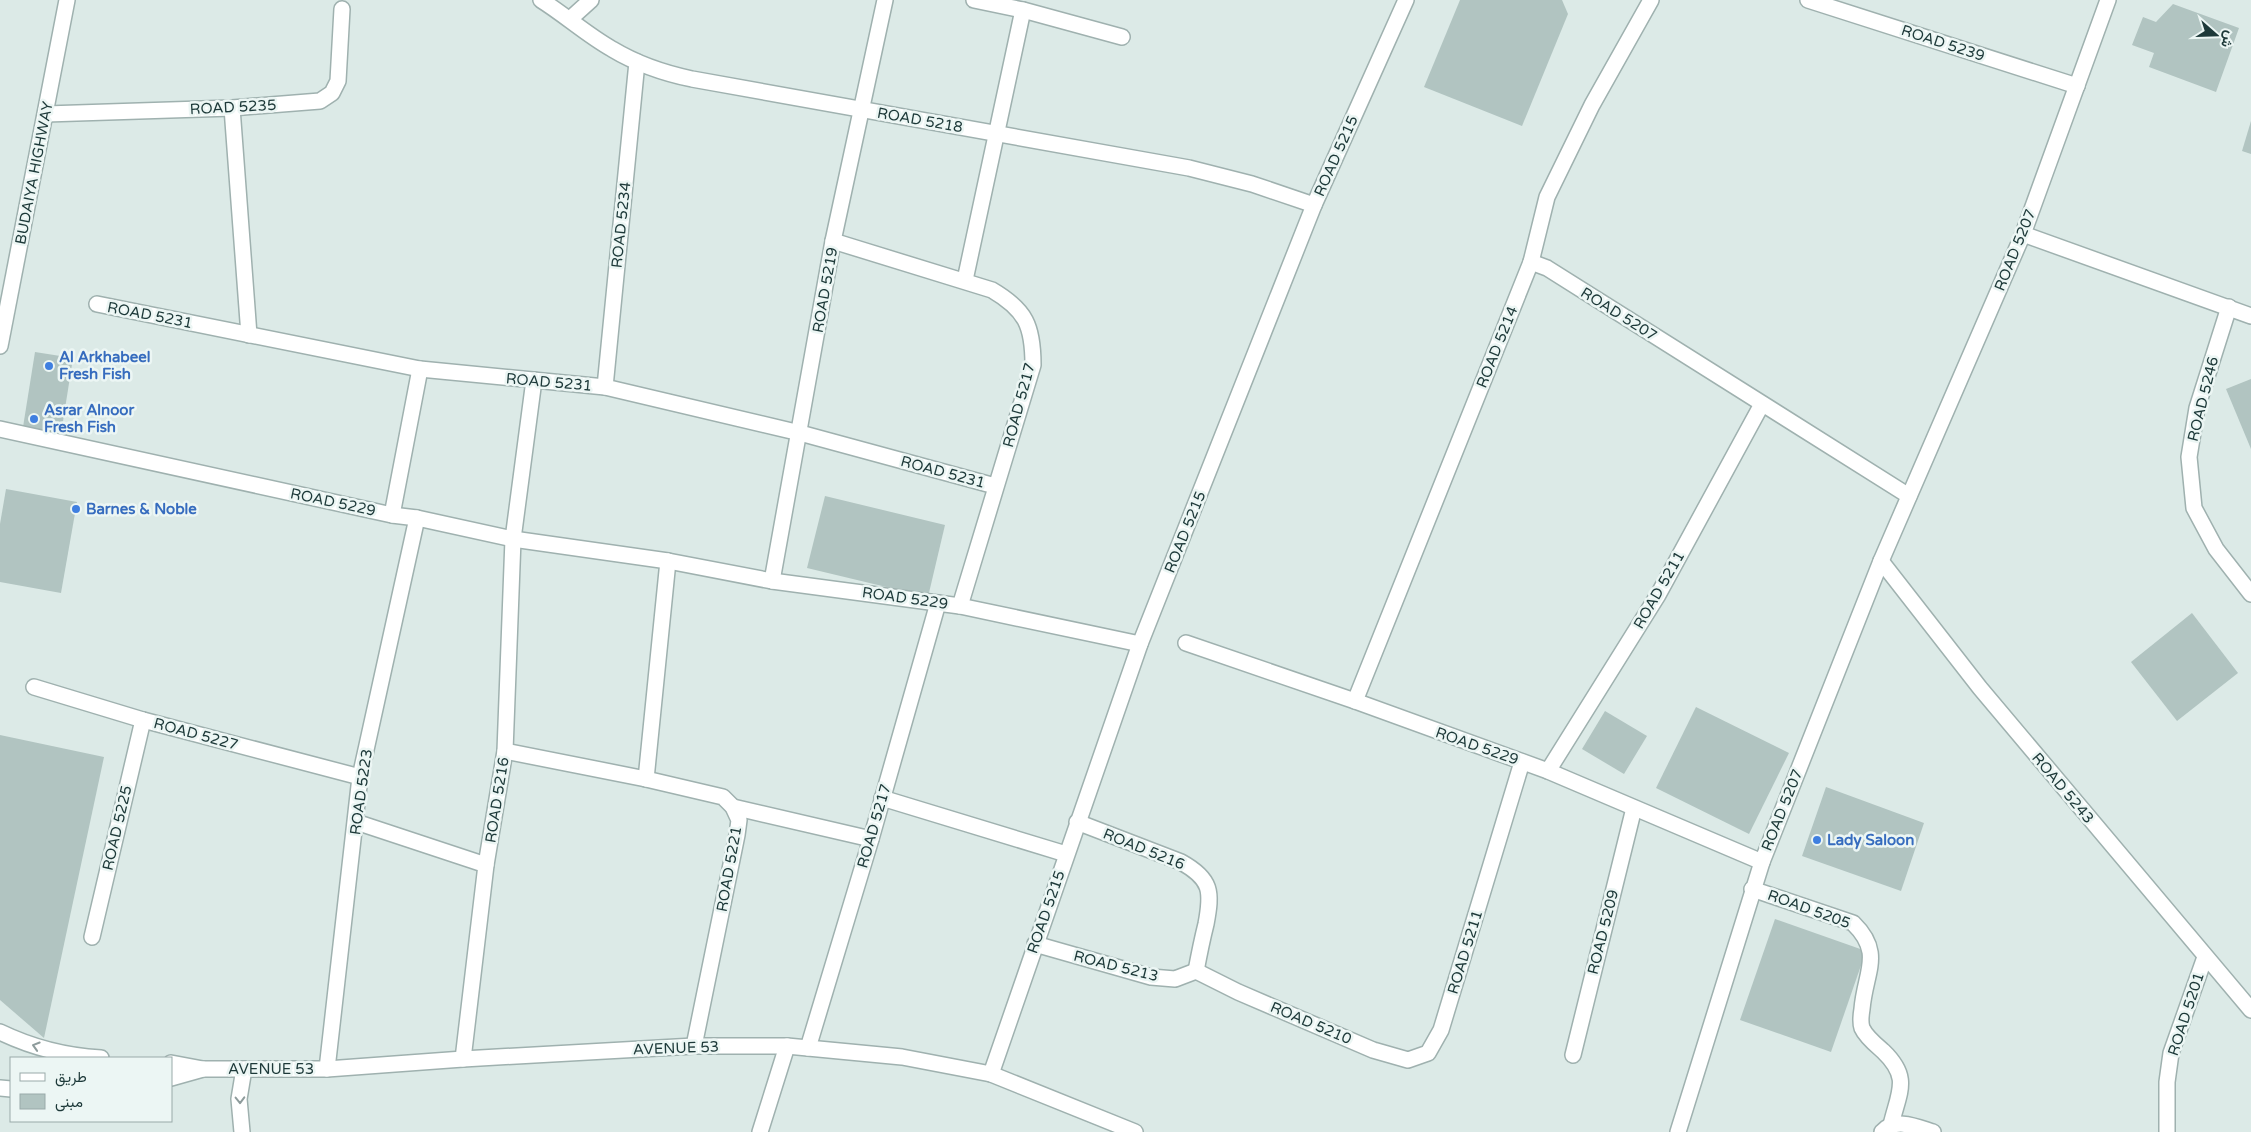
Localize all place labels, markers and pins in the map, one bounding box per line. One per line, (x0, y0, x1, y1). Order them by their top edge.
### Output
place label: Al Arkhabeel Fresh Fish (59, 348, 151, 383)
marker: Al Arkhabeel Fresh Fish (43, 360, 55, 372)
place label: Asrar Alnoor Fresh Fish (44, 401, 134, 436)
marker: Asrar Alnoor Fresh Fish (28, 413, 40, 425)
place label: Barnes & Noble (86, 500, 197, 518)
marker: Barnes & Noble (70, 503, 82, 515)
place label: Lady Saloon (1827, 831, 1914, 850)
marker: Lady Saloon (1811, 834, 1823, 846)

